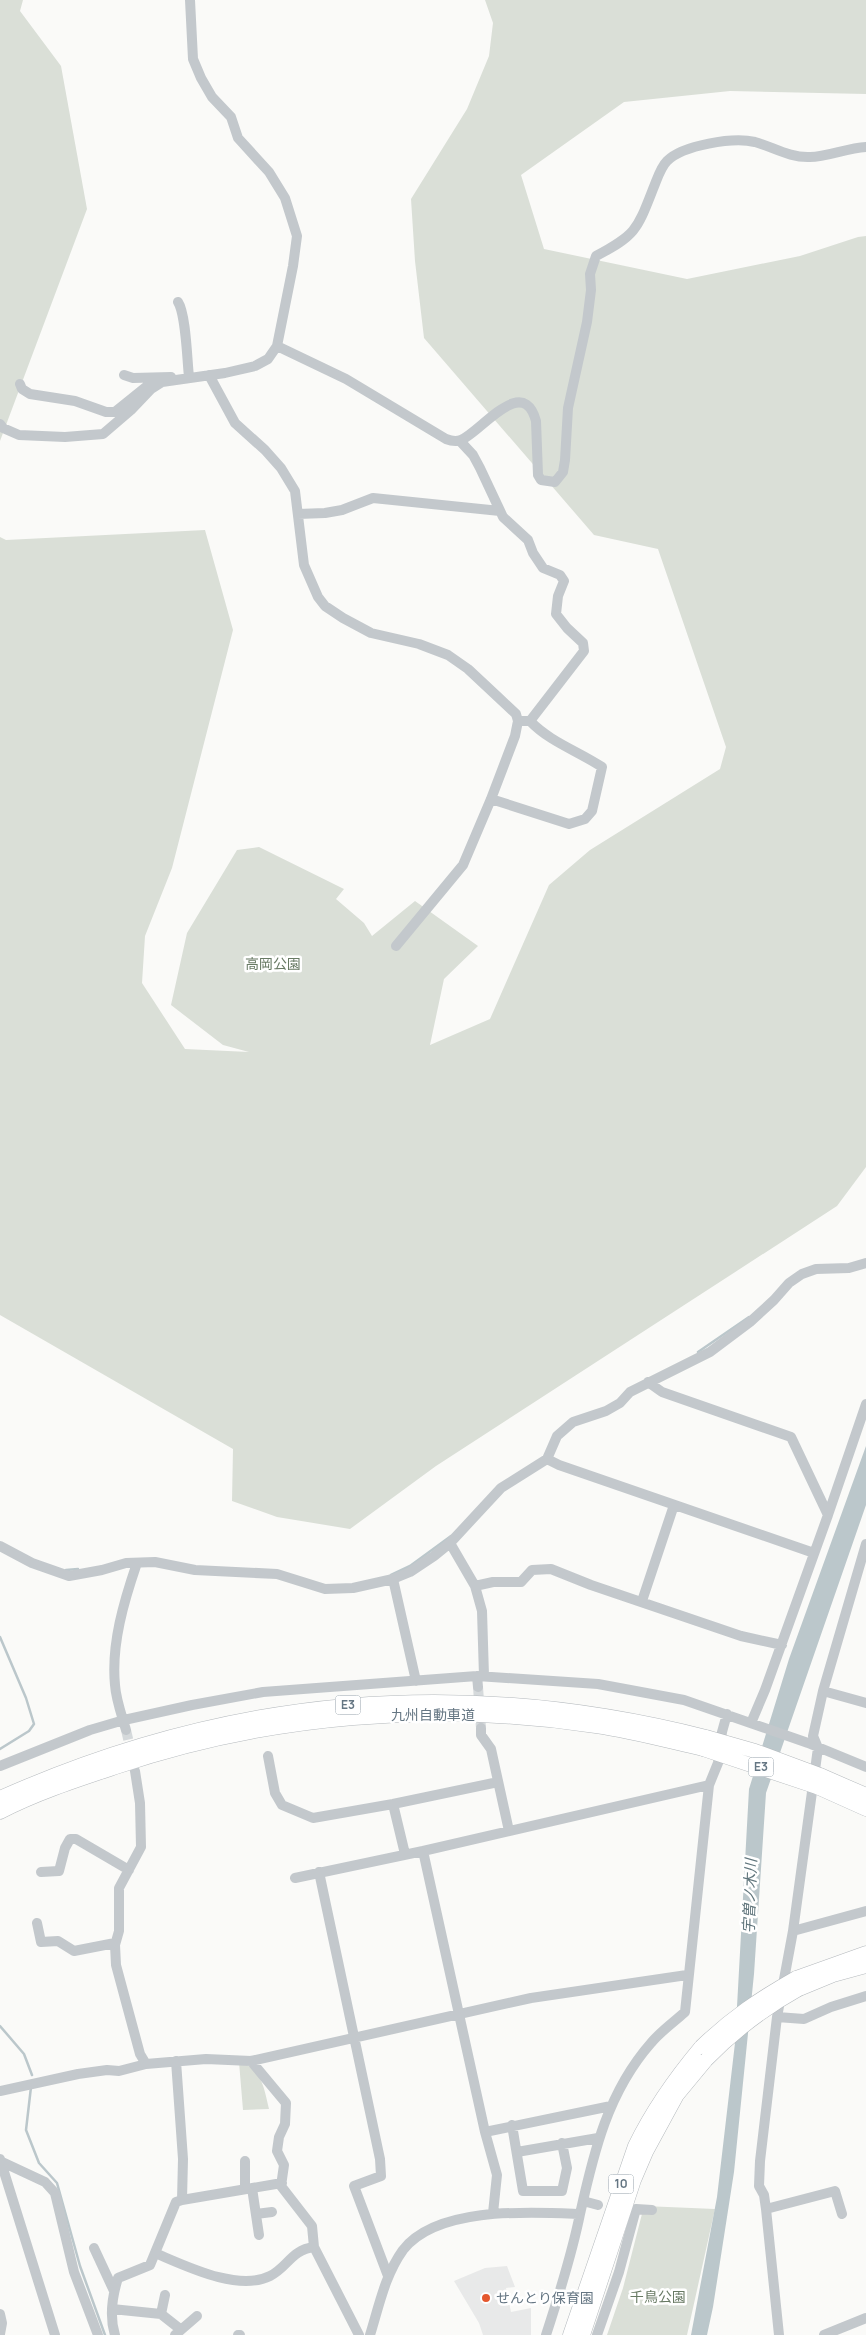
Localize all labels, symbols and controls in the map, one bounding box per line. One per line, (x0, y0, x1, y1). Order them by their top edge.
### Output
park label: 高岡公園 (245, 954, 301, 973)
road number: E3 (336, 1696, 360, 1714)
street label: 九州自動車道 (391, 1705, 475, 1724)
road number: E3 (748, 1758, 774, 1776)
water label: 宇曽ノ木川 (738, 1856, 761, 1934)
road number: 10 (608, 2174, 634, 2194)
park label: 千鳥公園 (630, 2287, 686, 2306)
place label: せんとり保育園 (496, 2288, 594, 2307)
marker: せんとり保育園 (480, 2292, 492, 2304)

